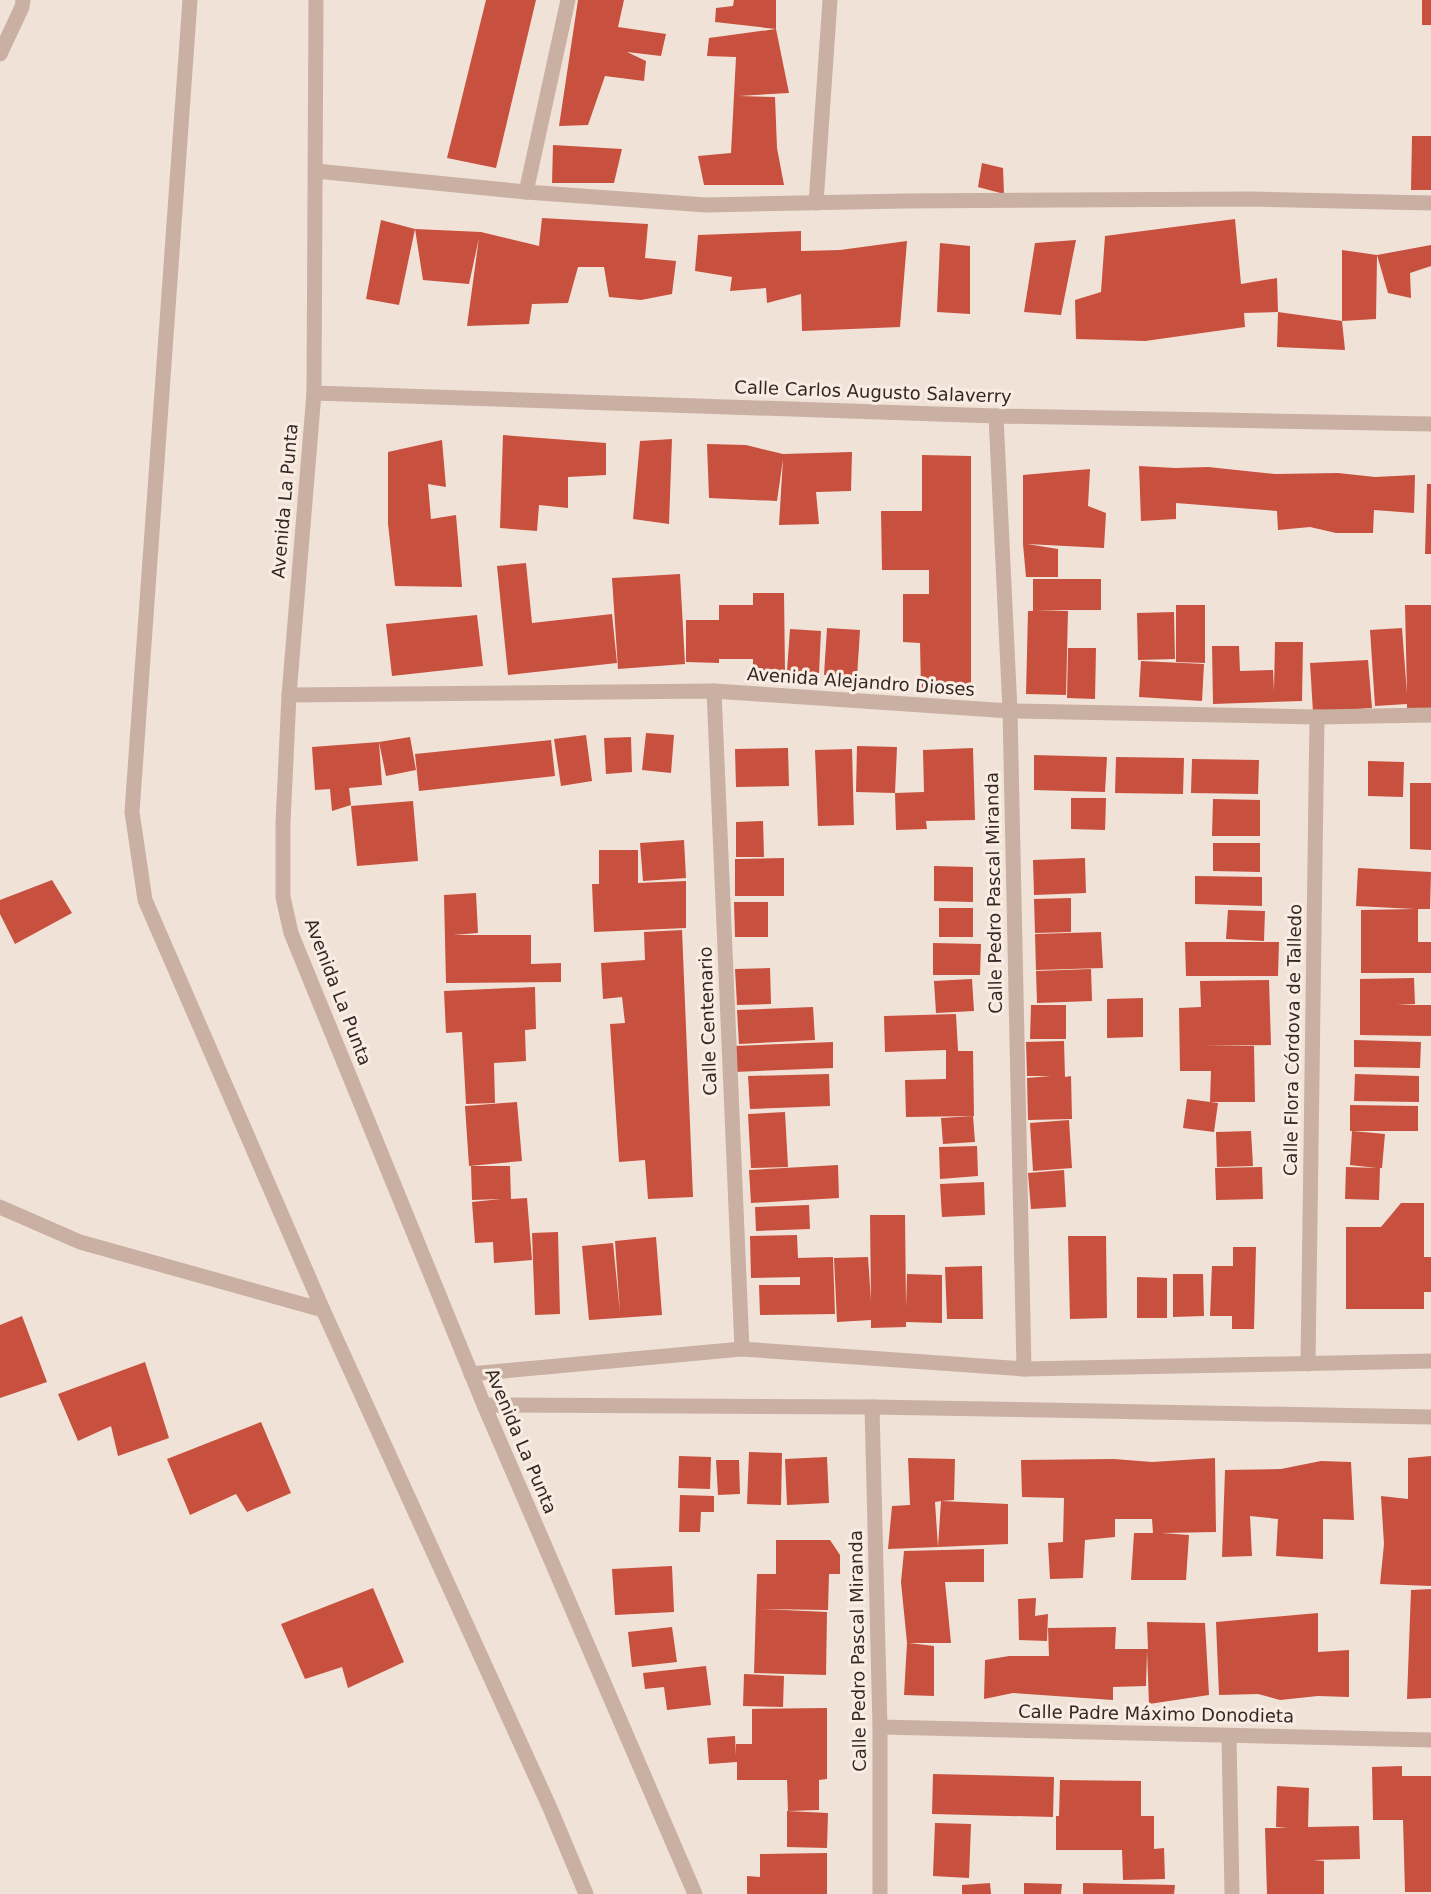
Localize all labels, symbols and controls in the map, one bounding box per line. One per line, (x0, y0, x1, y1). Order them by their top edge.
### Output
street label: Calle Carlos Augusto Salaverry (734, 376, 1012, 407)
street label: Avenida La Punta (267, 422, 302, 579)
street label: Avenida Alejandro Dioses (746, 663, 976, 700)
street label: Calle Pedro Pascal Miranda (981, 772, 1006, 1014)
street label: Calle Flora Córdova de Talledo (1280, 904, 1305, 1176)
street label: Avenida La Punta (301, 915, 376, 1068)
street label: Calle Centenario (694, 946, 721, 1096)
street label: Avenida La Punta (481, 1365, 562, 1517)
street label: Calle Pedro Pascal Miranda (845, 1530, 870, 1772)
street label: Calle Padre Máximo Donodieta (1018, 1701, 1294, 1726)

